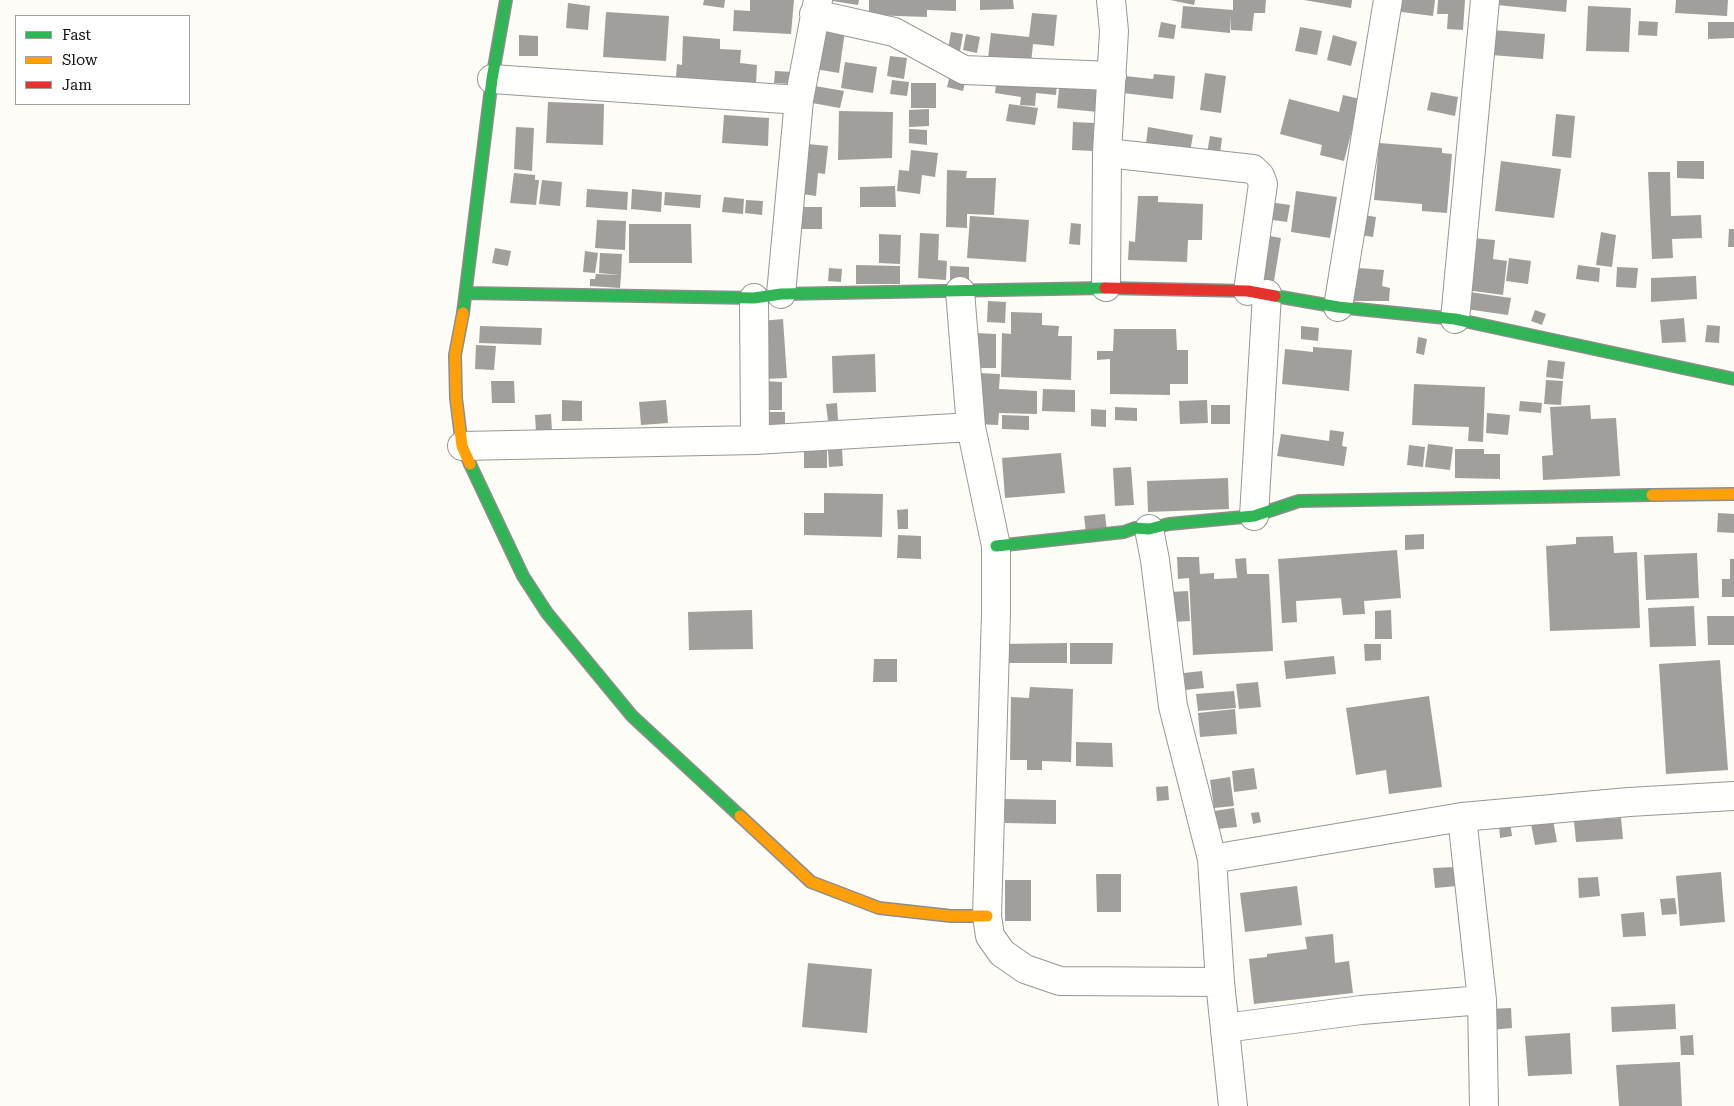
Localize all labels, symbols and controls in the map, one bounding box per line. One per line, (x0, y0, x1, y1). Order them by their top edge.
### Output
legend (15, 15, 190, 105)
text: Fast (62, 26, 91, 44)
text: Slow (62, 51, 97, 69)
text: Jam (62, 76, 92, 94)

